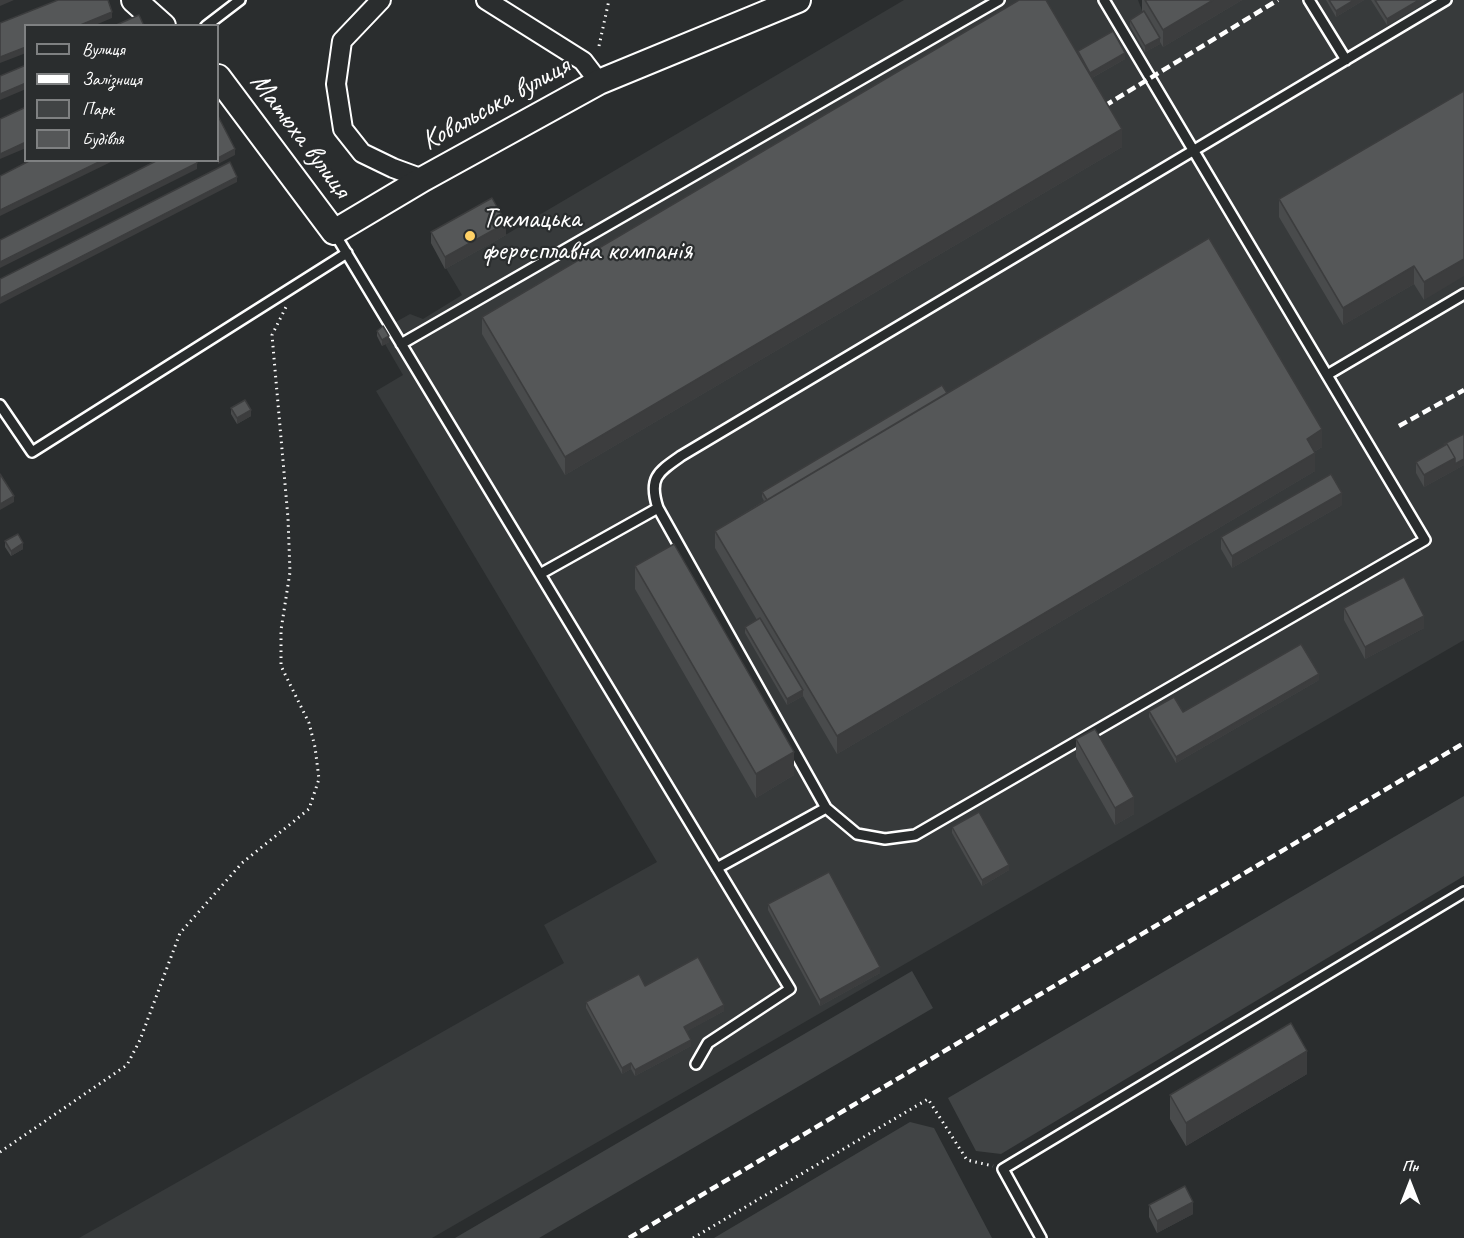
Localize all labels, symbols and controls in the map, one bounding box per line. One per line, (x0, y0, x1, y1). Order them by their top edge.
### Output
legend (24, 24, 219, 162)
text: Вулиця (82, 38, 125, 60)
street label: Ковальська вулиця (416, 49, 576, 159)
street label: Матюха вулиця (242, 67, 358, 205)
text: Залізниця (82, 68, 142, 90)
text: Парк (82, 98, 114, 120)
text: Будівля (82, 128, 124, 150)
place label: Токмацька феросплавна компанія (482, 203, 692, 269)
marker: Токмацька феросплавна компанія (463, 229, 477, 243)
north arrow (1380, 1154, 1440, 1214)
text: Пн (1402, 1156, 1418, 1176)

